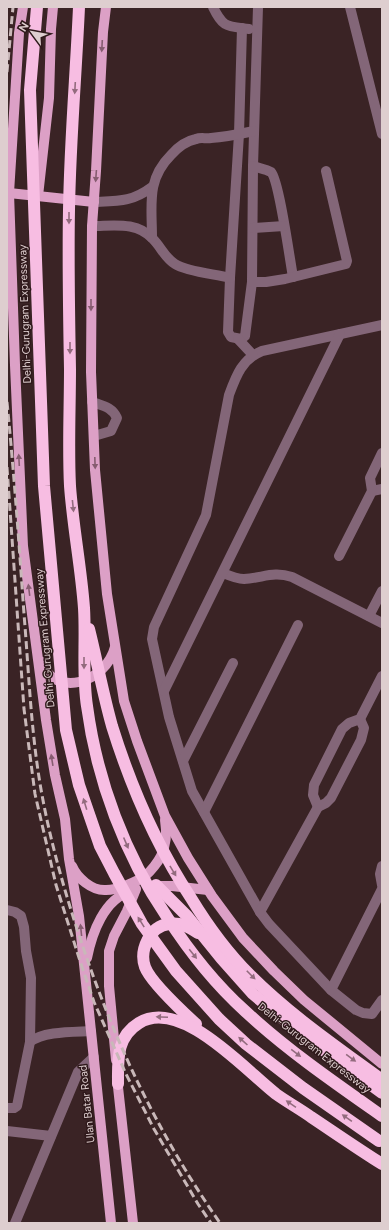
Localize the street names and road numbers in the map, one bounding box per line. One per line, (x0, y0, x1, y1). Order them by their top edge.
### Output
street label: Delhi-Gurugram Expressway (16, 244, 34, 384)
street label: Delhi-Gurugram Expressway (32, 568, 58, 708)
street label: Delhi-Gurugram Expressway (255, 1000, 373, 1096)
street label: Ulan Batar Road (76, 1064, 98, 1144)

